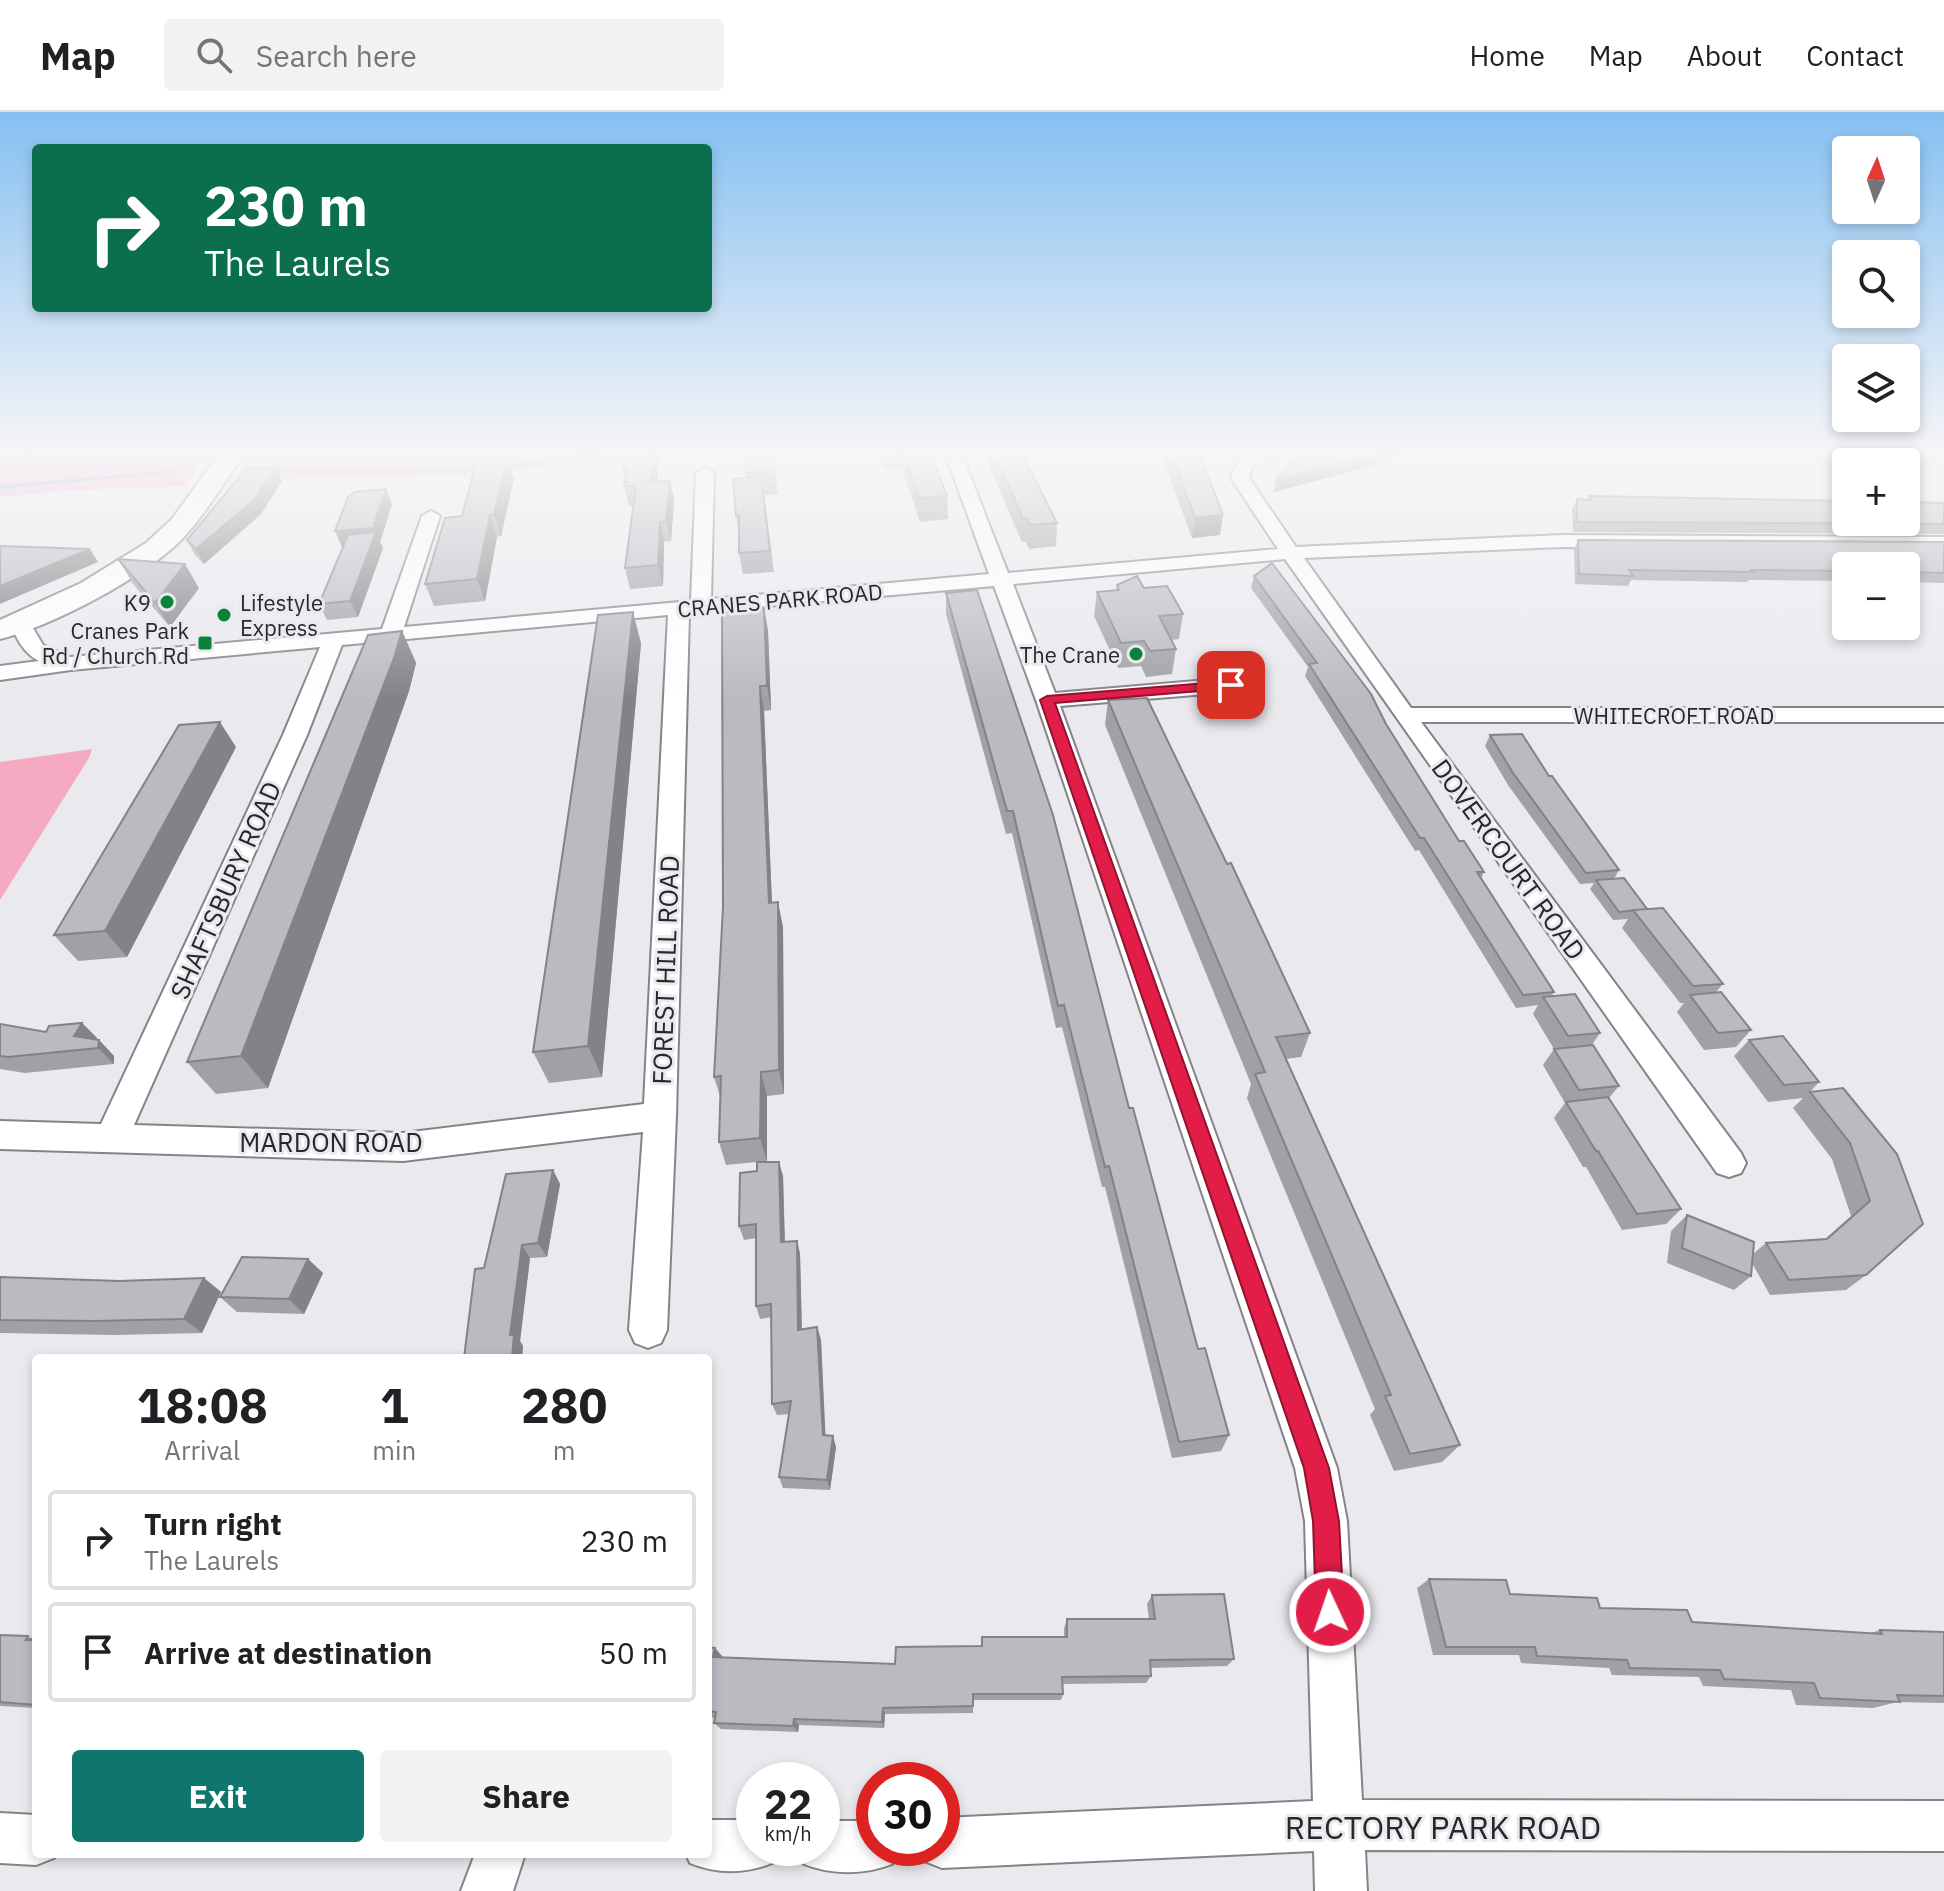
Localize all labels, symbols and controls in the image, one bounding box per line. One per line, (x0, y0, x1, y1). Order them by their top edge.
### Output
search box (164, 19, 724, 91)
text: Map (40, 31, 116, 80)
icon: search (192, 33, 236, 77)
text: Search here (256, 36, 417, 75)
text: Home (1469, 37, 1545, 74)
text: Map (1589, 37, 1643, 74)
text: About (1687, 37, 1762, 74)
text: Contact (1806, 37, 1904, 74)
north arrow (1832, 136, 1920, 224)
map controls (1832, 136, 1920, 640)
text: 230 m (204, 169, 368, 241)
icon: right (72, 176, 176, 280)
text: The Laurels (204, 239, 391, 286)
button: search (1832, 240, 1920, 328)
button: layers (1832, 344, 1920, 432)
button: + (1832, 448, 1920, 536)
button: − (1832, 552, 1920, 640)
street label: CRANES PARK ROAD (676, 577, 884, 623)
place label: K9 (124, 588, 151, 617)
place label: Lifestyle Express (240, 588, 323, 642)
marker: K9 (158, 593, 176, 611)
marker: Lifestyle Express (215, 606, 233, 624)
place label: Cranes Park Rd / Church Rd (42, 616, 189, 670)
marker: Cranes Park Rd / Church Rd (196, 634, 214, 652)
place label: The Crane (1020, 640, 1120, 669)
marker: The Crane (1127, 645, 1145, 663)
pin (1197, 651, 1265, 719)
icon: arrive (1209, 663, 1253, 707)
street label: WHITECROFT ROAD (1574, 701, 1774, 730)
street label: DOVERCOURT ROAD (1425, 752, 1593, 966)
street label: SHAFTSBURY ROAD (162, 776, 288, 1004)
street label: FOREST HILL ROAD (644, 855, 686, 1085)
street label: MARDON ROAD (239, 1125, 423, 1159)
text: 18:08 (137, 1374, 268, 1436)
text: 1 (380, 1374, 409, 1436)
text: 280 (521, 1374, 607, 1436)
text: Arrival (164, 1433, 240, 1467)
text: min (372, 1433, 416, 1467)
text: m (553, 1433, 575, 1467)
text: Turn right (144, 1504, 282, 1543)
icon: right (76, 1518, 120, 1562)
text: 230 m (581, 1521, 668, 1560)
text: The Laurels (144, 1543, 279, 1577)
position arrow (1288, 1570, 1372, 1654)
icon: arrive (76, 1630, 120, 1674)
text: Arrive at destination (144, 1633, 432, 1672)
text: 50 m (599, 1633, 668, 1672)
button: Exit (72, 1750, 364, 1842)
button: Share (380, 1750, 672, 1842)
speed limit sign: 30 (856, 1762, 960, 1866)
text: 22 (764, 1778, 812, 1830)
street label: RECTORY PARK ROAD (1285, 1806, 1601, 1848)
text: km/h (764, 1820, 812, 1847)

